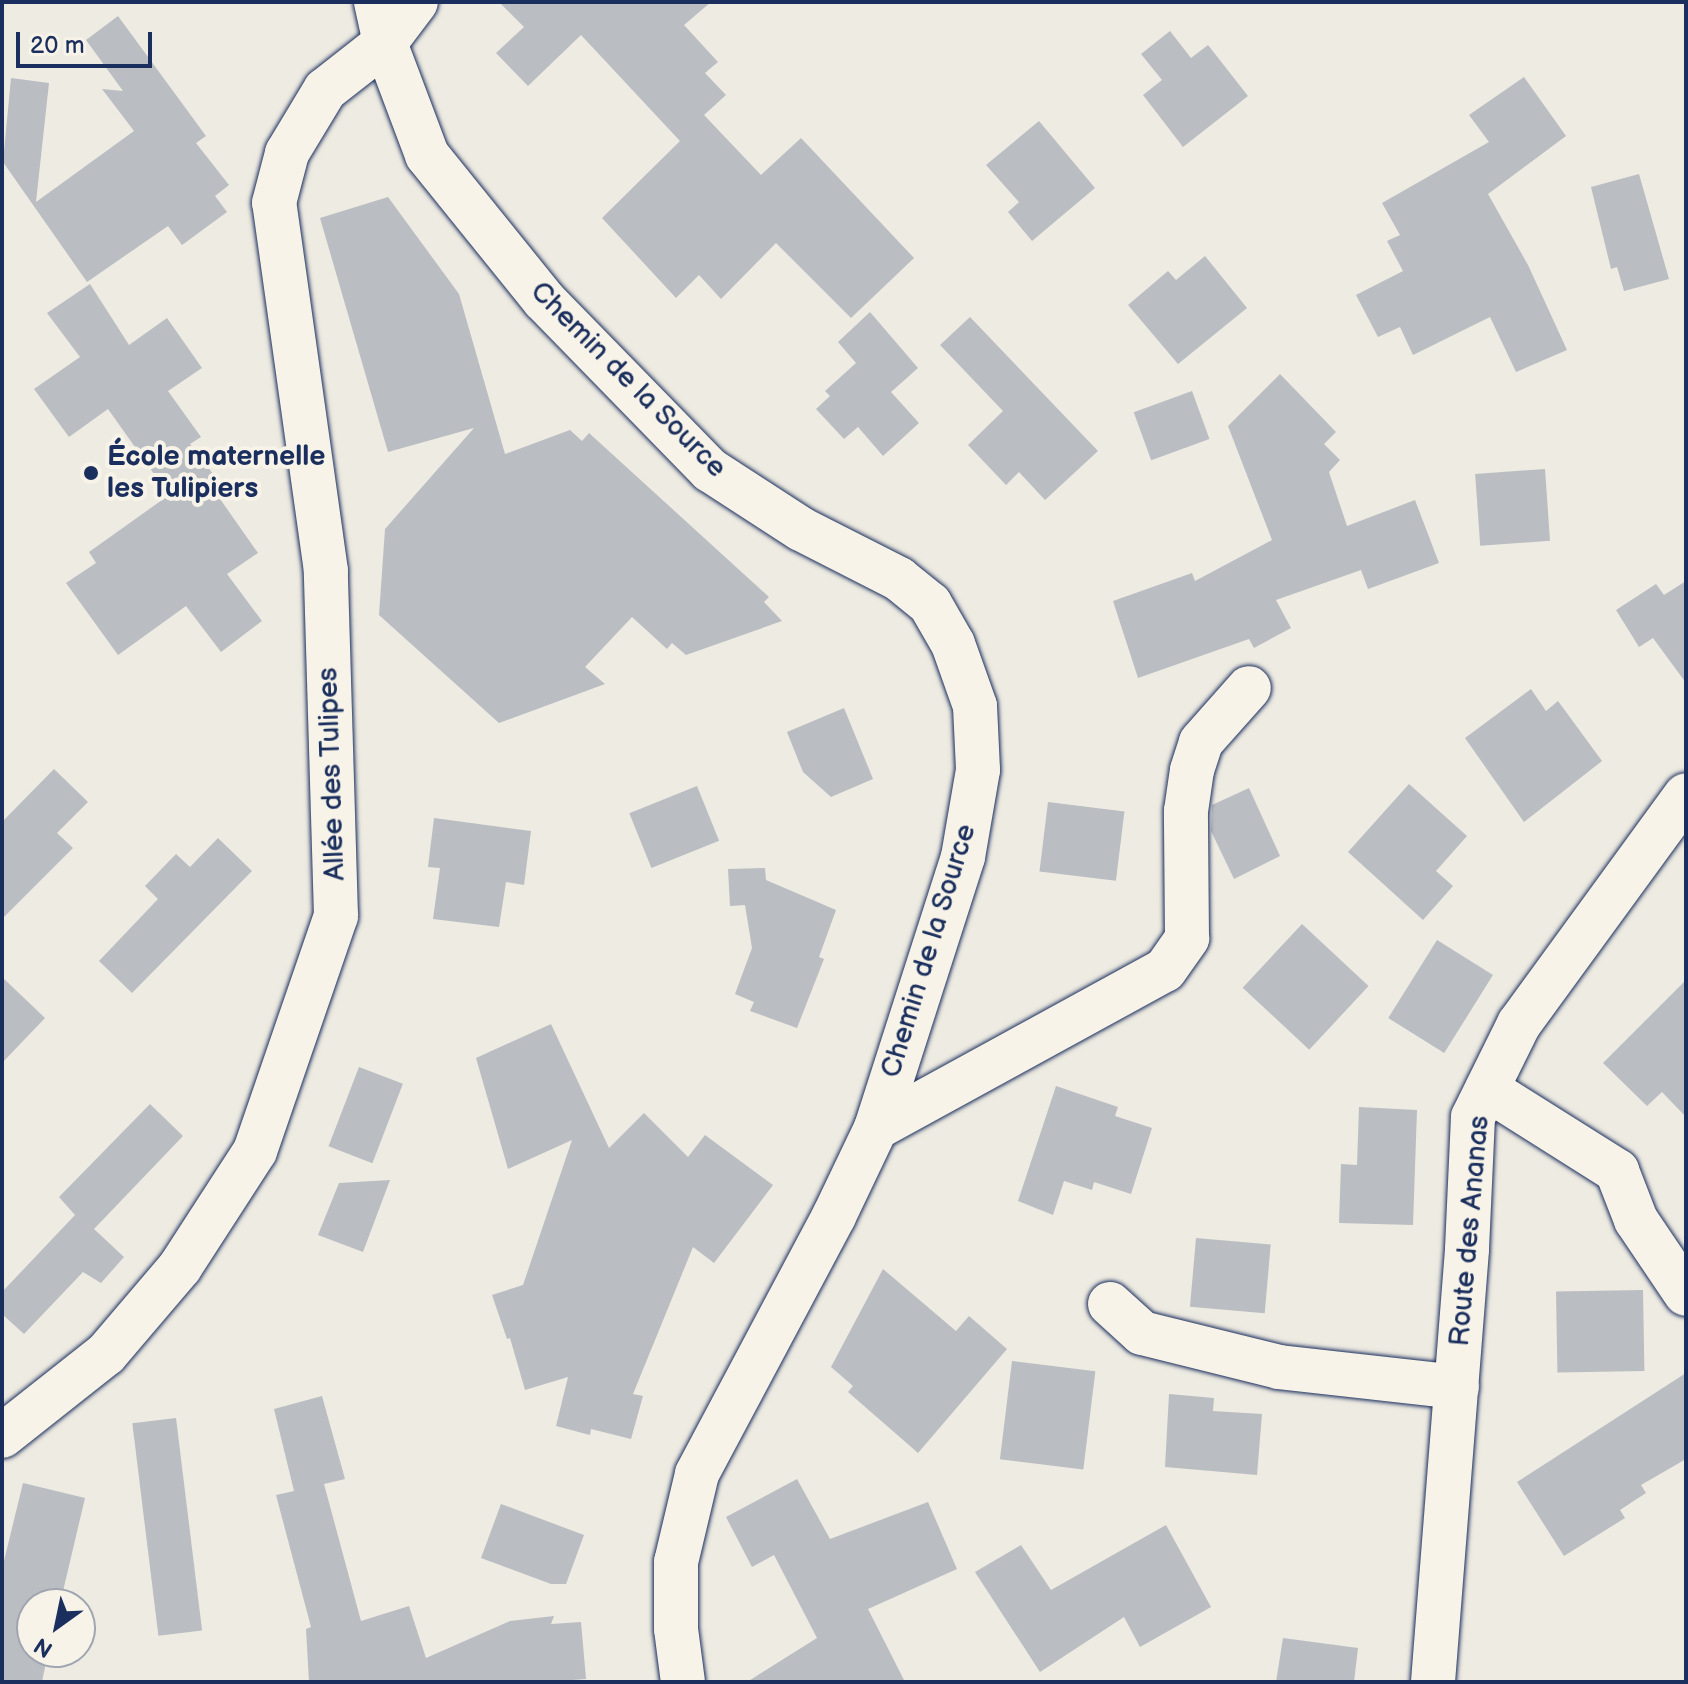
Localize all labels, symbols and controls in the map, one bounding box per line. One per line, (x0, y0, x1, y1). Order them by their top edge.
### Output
scale bar (20, 16, 156, 66)
text: 20 m (30, 31, 85, 60)
street label: Chemin de la Source (523, 275, 733, 485)
place label: École maternelle les Tulipiers (107, 440, 325, 506)
marker: École maternelle les Tulipiers (82, 464, 100, 482)
street label: Allée des Tulipes (311, 666, 353, 882)
street label: Chemin de la Source (874, 820, 984, 1082)
street label: Route des Ananas (1443, 1114, 1497, 1348)
north arrow (16, 1588, 96, 1668)
text: N (29, 1631, 58, 1663)

